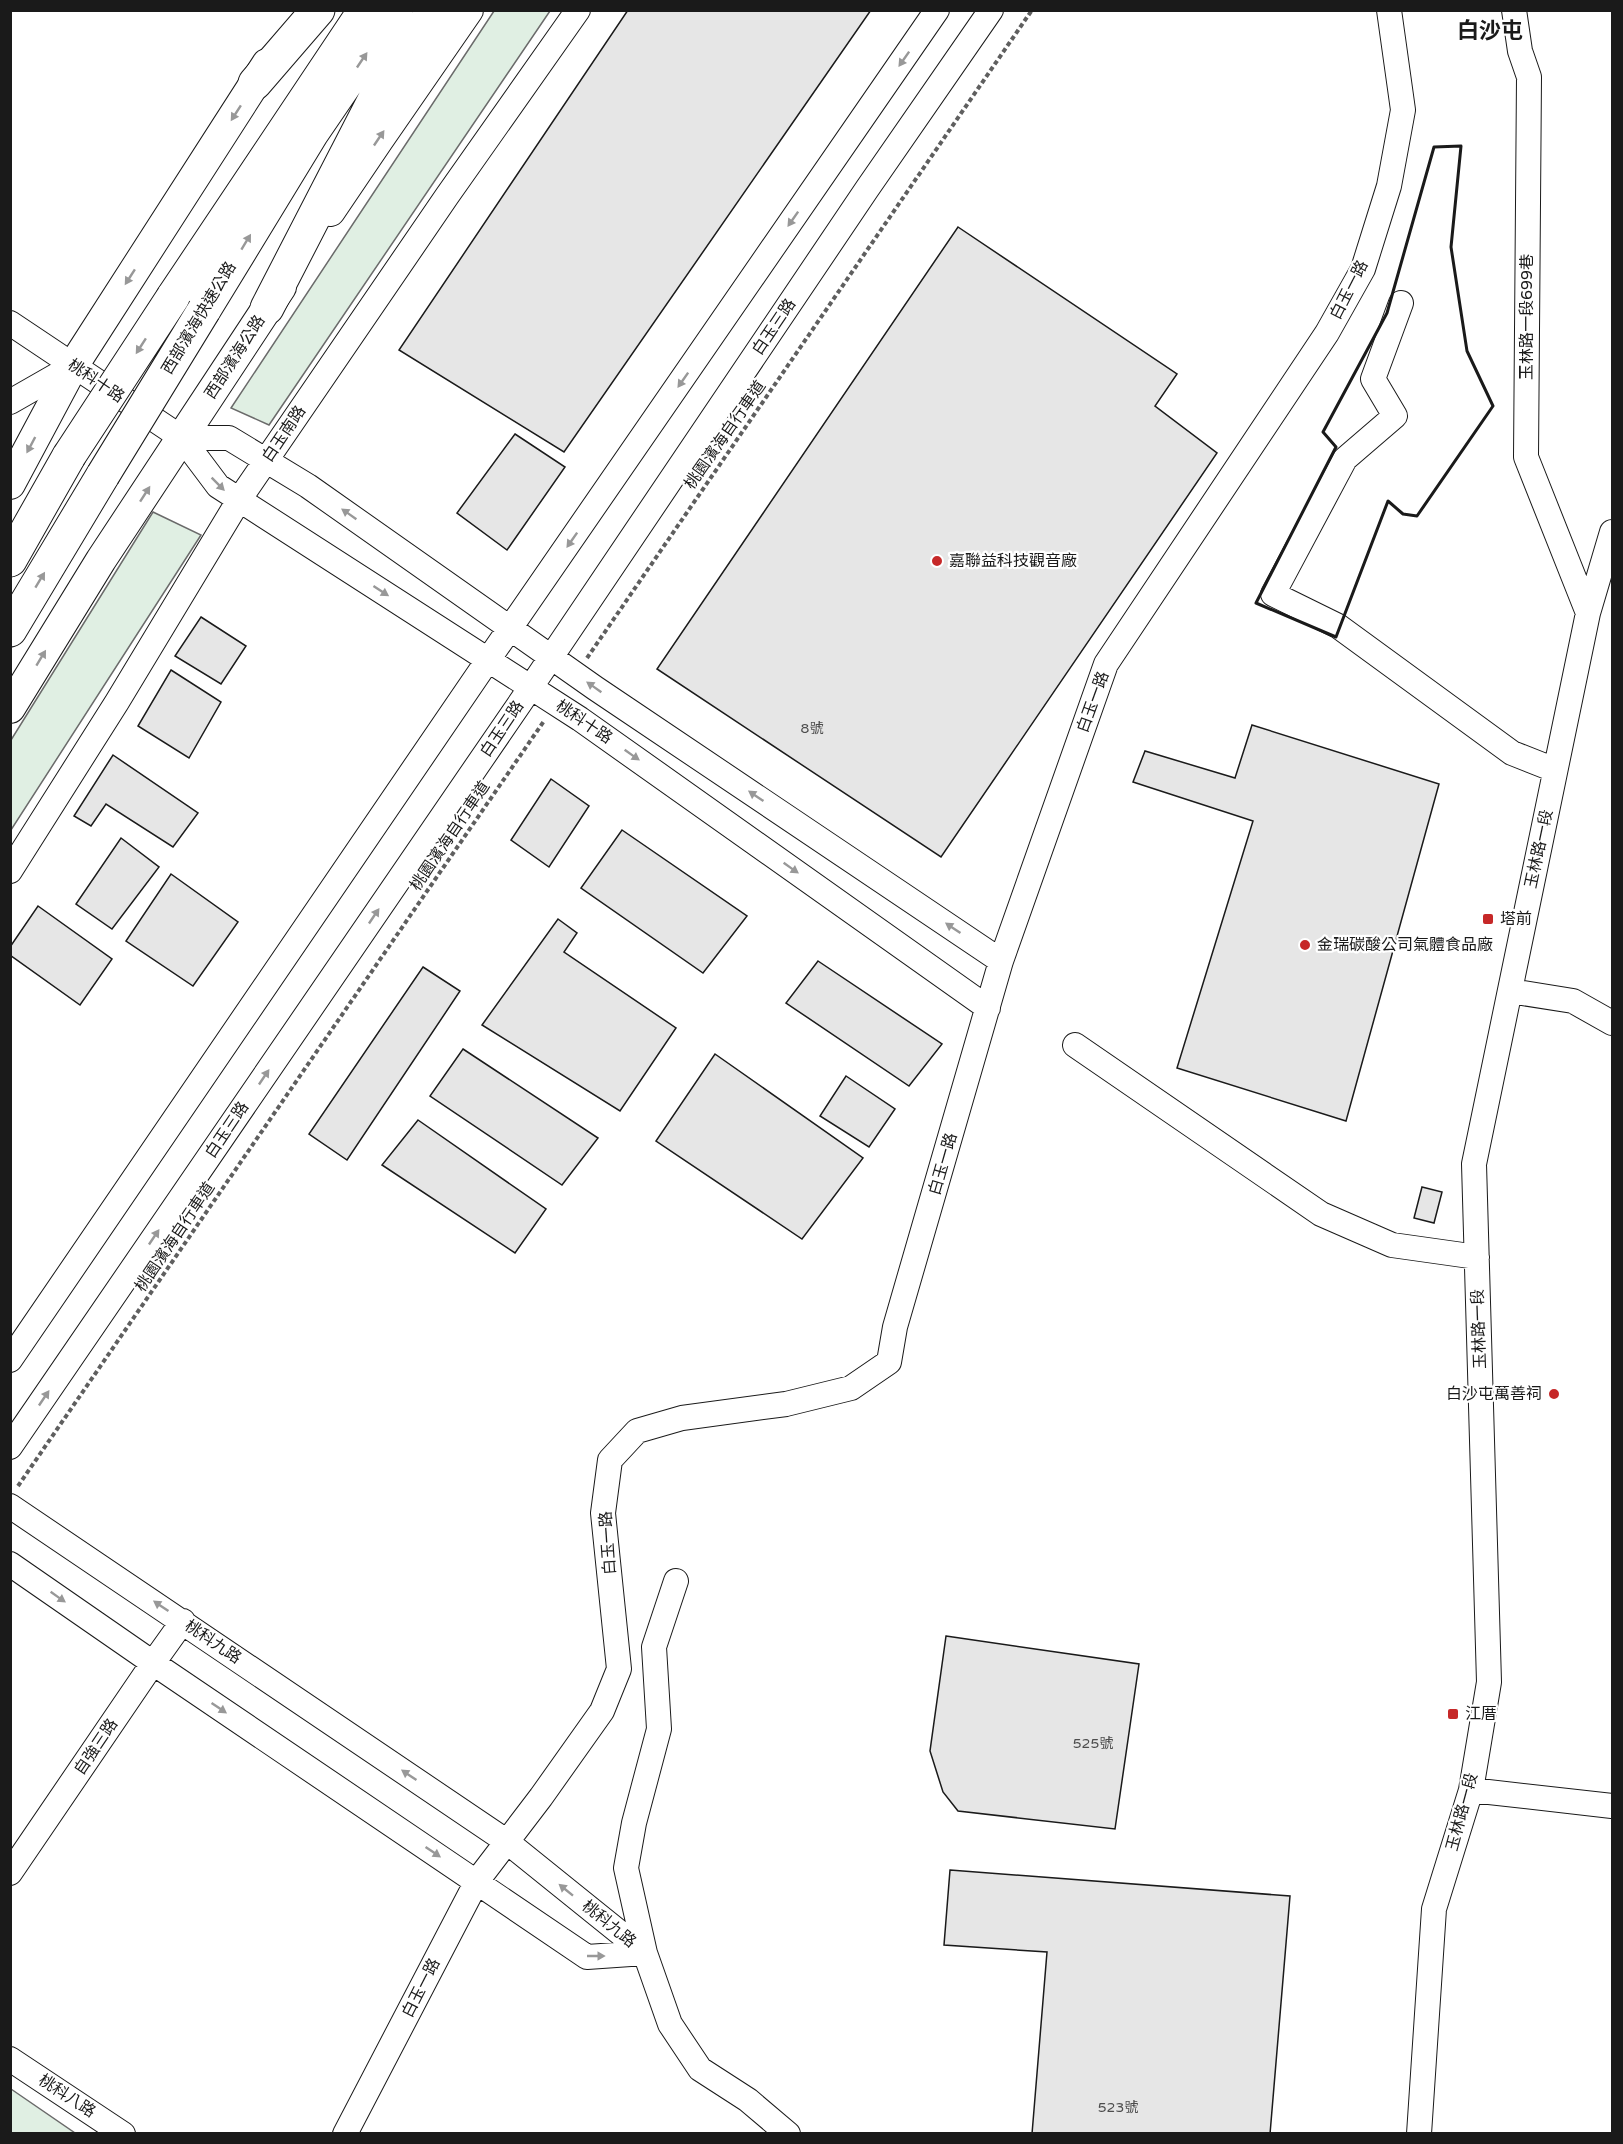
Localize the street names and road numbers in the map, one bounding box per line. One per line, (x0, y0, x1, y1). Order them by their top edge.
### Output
street label: 玉林路一段699巷 (1517, 254, 1537, 380)
street label: 白玉一路 (1326, 257, 1372, 323)
street label: 西部濱海快速公路 (157, 258, 241, 378)
street label: 白玉三路 (748, 295, 800, 359)
street label: 西部濱海公路 (200, 311, 270, 403)
street label: 桃科十路 (64, 355, 128, 407)
street label: 桃園濱海自行車道 (680, 377, 770, 493)
street label: 白玉南路 (258, 402, 310, 466)
street label: 白玉一路 (1073, 669, 1113, 735)
street label: 桃科十路 (552, 696, 616, 748)
street label: 白玉三路 (476, 697, 528, 761)
street label: 桃園濱海自行車道 (406, 777, 494, 895)
street label: 玉林路一段 (1521, 808, 1557, 890)
street label: 白玉三路 (201, 1098, 253, 1162)
street label: 白玉一路 (925, 1130, 961, 1198)
street label: 桃園濱海自行車道 (131, 1178, 219, 1296)
street label: 玉林路一段 (1468, 1289, 1490, 1369)
street label: 白玉一路 (596, 1510, 620, 1576)
street label: 桃科九路 (181, 1616, 245, 1668)
street label: 自強三路 (70, 1715, 122, 1779)
street label: 玉林路一段 (1442, 1771, 1482, 1853)
street label: 桃科九路 (578, 1896, 640, 1952)
street label: 白玉一路 (398, 1955, 444, 2021)
street label: 桃科八路 (35, 2070, 99, 2122)

